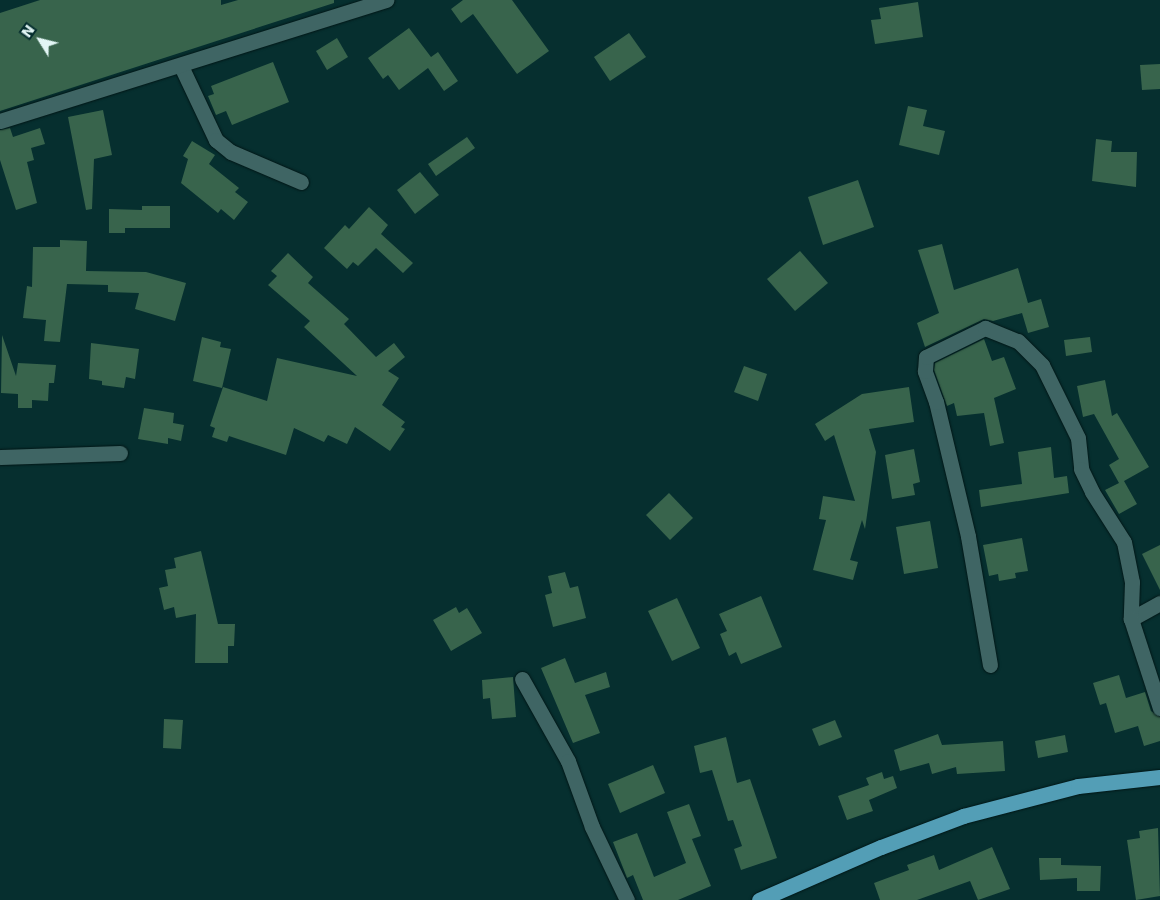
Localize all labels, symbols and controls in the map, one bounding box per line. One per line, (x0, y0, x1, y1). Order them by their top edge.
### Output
north arrow (15, 15, 65, 65)
text: N (18, 22, 38, 41)

